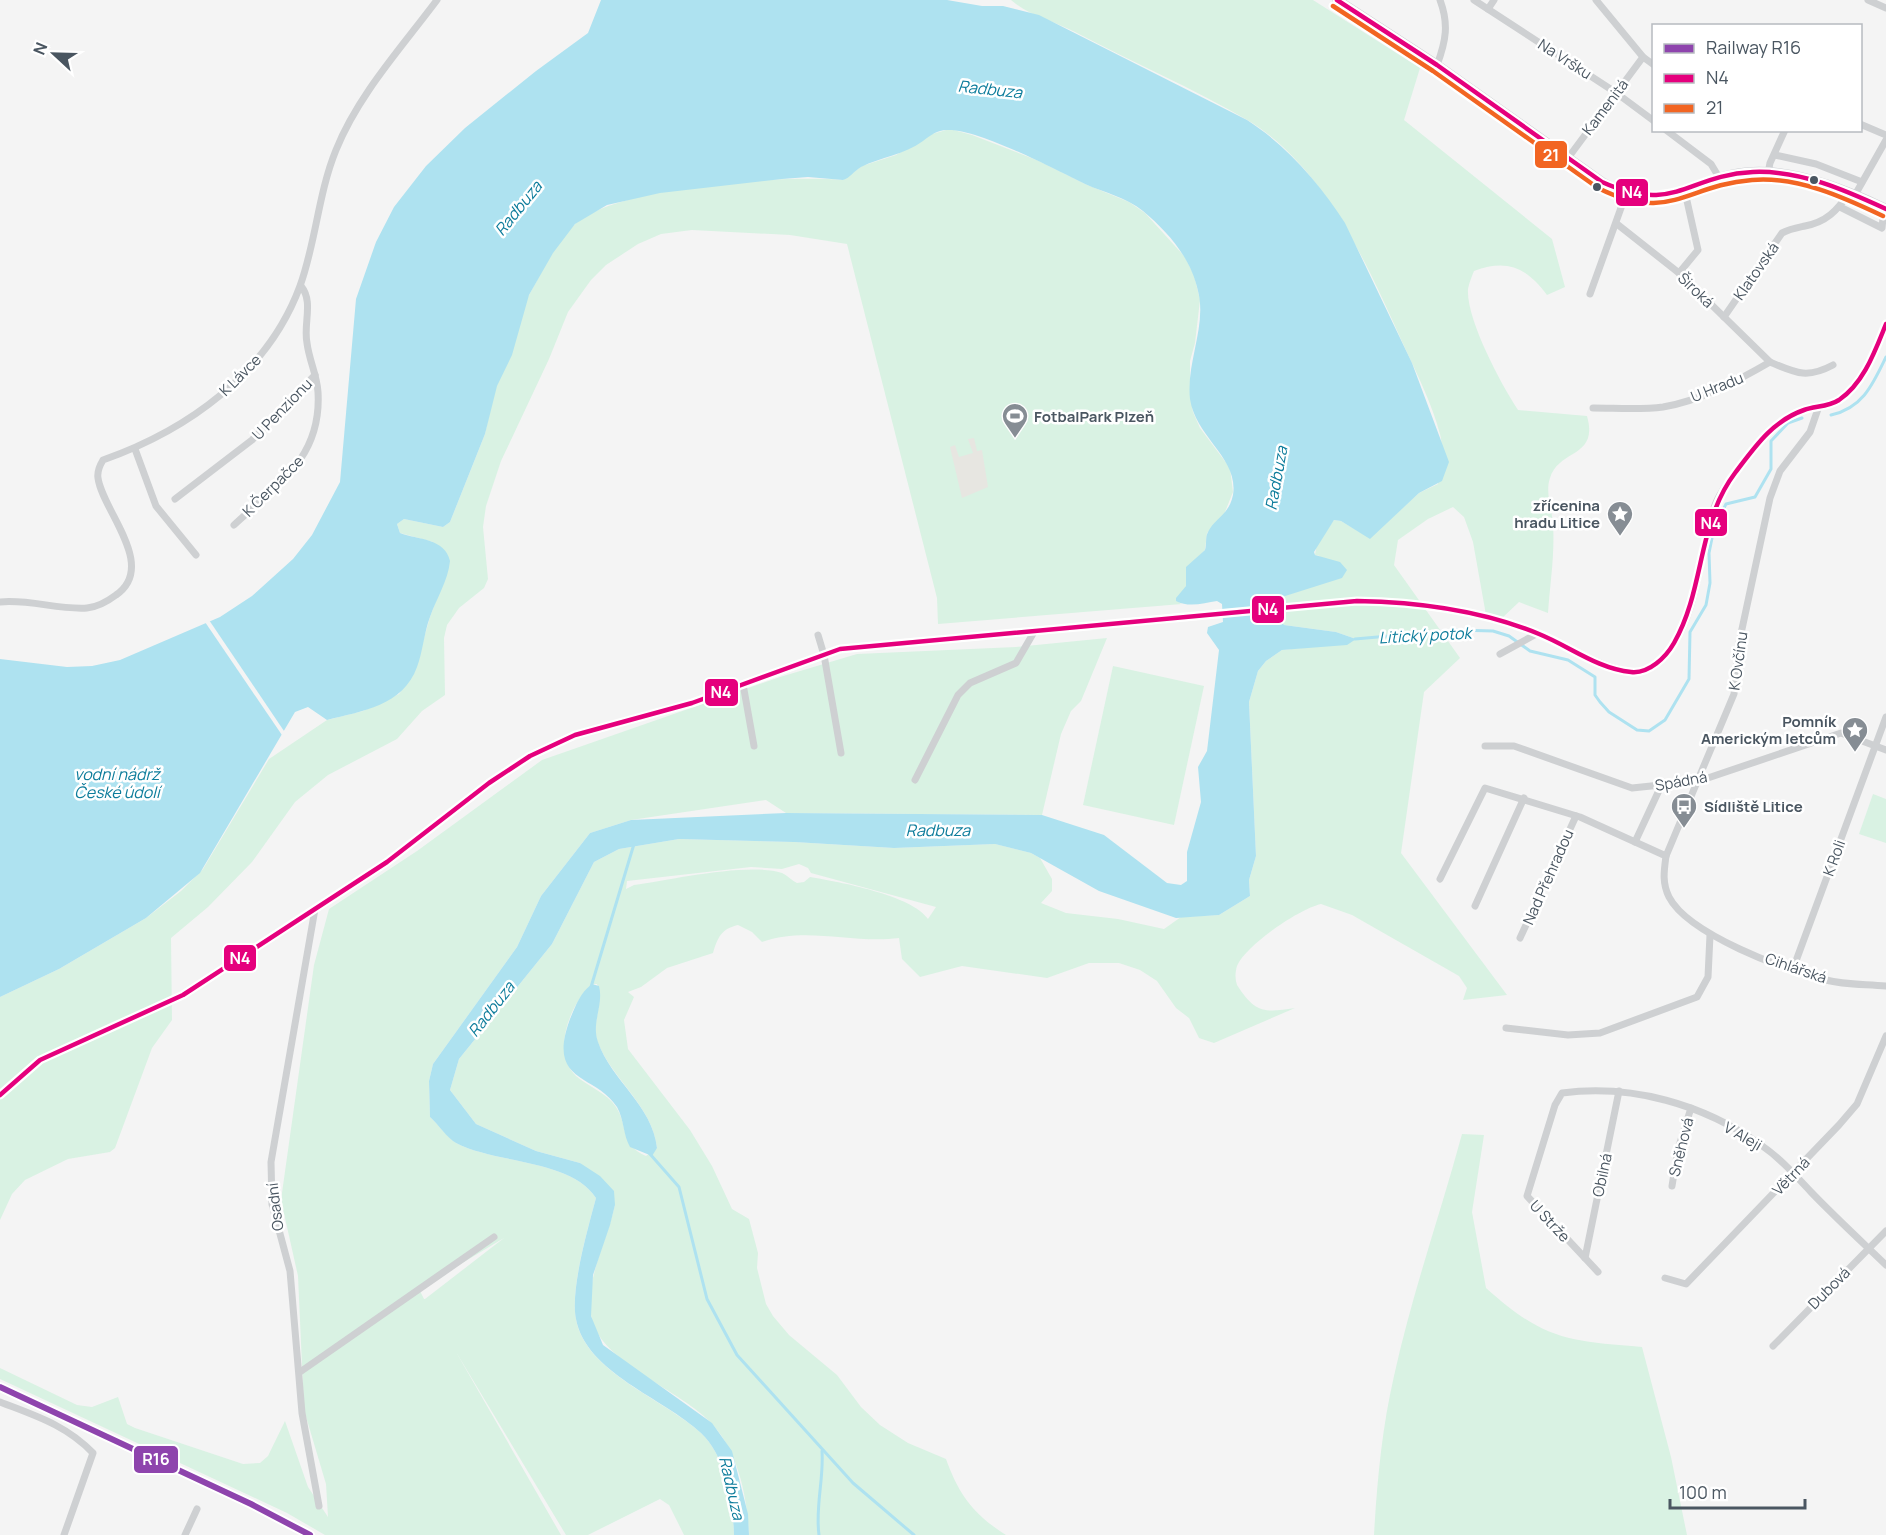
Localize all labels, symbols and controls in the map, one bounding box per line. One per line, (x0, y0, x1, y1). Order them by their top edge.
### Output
north arrow (24, 24, 84, 84)
legend (1652, 24, 1862, 132)
street label: Na Vršku (1534, 34, 1596, 84)
text: Railway R16 (1706, 35, 1801, 59)
text: N (28, 39, 52, 58)
text: N4 (1706, 65, 1729, 89)
water label: Radbuza (957, 75, 1024, 103)
street label: Kamenitá (1577, 75, 1633, 139)
text: 21 (1706, 95, 1723, 119)
line badge: 21 (1534, 140, 1568, 169)
text: 21 (1543, 144, 1559, 166)
unlabelled marker (1808, 174, 1820, 186)
water label: Radbuza (489, 175, 547, 240)
line badge: N4 (1615, 178, 1649, 207)
unlabelled marker (1591, 181, 1603, 193)
text: N4 (1621, 181, 1643, 203)
street label: Klatovská (1728, 238, 1784, 304)
street label: Široká (1673, 268, 1719, 312)
street label: K Lávce (214, 349, 266, 401)
street label: U Hradu (1688, 367, 1746, 407)
street label: U Penzionu (247, 374, 317, 444)
sports icon: FotbalPark Plzeň (1000, 401, 1030, 439)
place label: FotbalPark Plzeň (1034, 406, 1154, 427)
water label: Radbuza (1260, 443, 1293, 512)
street label: K Čerpačce (238, 451, 308, 521)
place label: zřícenina hradu Litice (1514, 495, 1600, 533)
place icon: zřícenina hradu Litice (1605, 499, 1635, 537)
line badge: N4 (1694, 508, 1728, 537)
text: N4 (1700, 512, 1722, 534)
line badge: N4 (1251, 595, 1285, 624)
text: N4 (1257, 598, 1279, 620)
water label: Litický potok (1378, 621, 1474, 648)
street label: K Ovčínu (1723, 630, 1753, 692)
line badge: N4 (704, 678, 739, 707)
text: N4 (710, 681, 732, 703)
place label: Pomník Americkým letcům (1701, 711, 1837, 749)
place icon: Pomník Americkým letcům (1840, 715, 1870, 753)
water label: vodní nádrž České údolí (74, 763, 163, 803)
street label: Spádná (1653, 766, 1709, 796)
bus stop icon: Sídliště Litice (1669, 791, 1699, 829)
place label: Sídliště Litice (1704, 796, 1803, 817)
water label: Radbuza (906, 819, 971, 841)
street label: Nad Přehradou (1518, 826, 1578, 928)
street label: K Roli (1818, 837, 1850, 879)
line badge: N4 (223, 944, 257, 972)
text: N4 (229, 947, 251, 969)
street label: Cihlářská (1762, 948, 1830, 988)
water label: Radbuza (463, 976, 520, 1041)
street label: Sněhová (1664, 1115, 1698, 1179)
street label: V Aleji (1720, 1117, 1766, 1155)
street label: Obilná (1587, 1151, 1617, 1199)
street label: Větrná (1768, 1152, 1814, 1200)
street label: Osadní (262, 1181, 288, 1232)
street label: U Strže (1525, 1195, 1575, 1247)
street label: Dubová (1803, 1262, 1855, 1314)
line badge: R16 (133, 1445, 179, 1474)
text: R16 (142, 1448, 170, 1470)
water label: Radbuza (714, 1454, 750, 1523)
scale bar (1670, 1472, 1805, 1510)
text: 100 m (1679, 1480, 1727, 1504)

